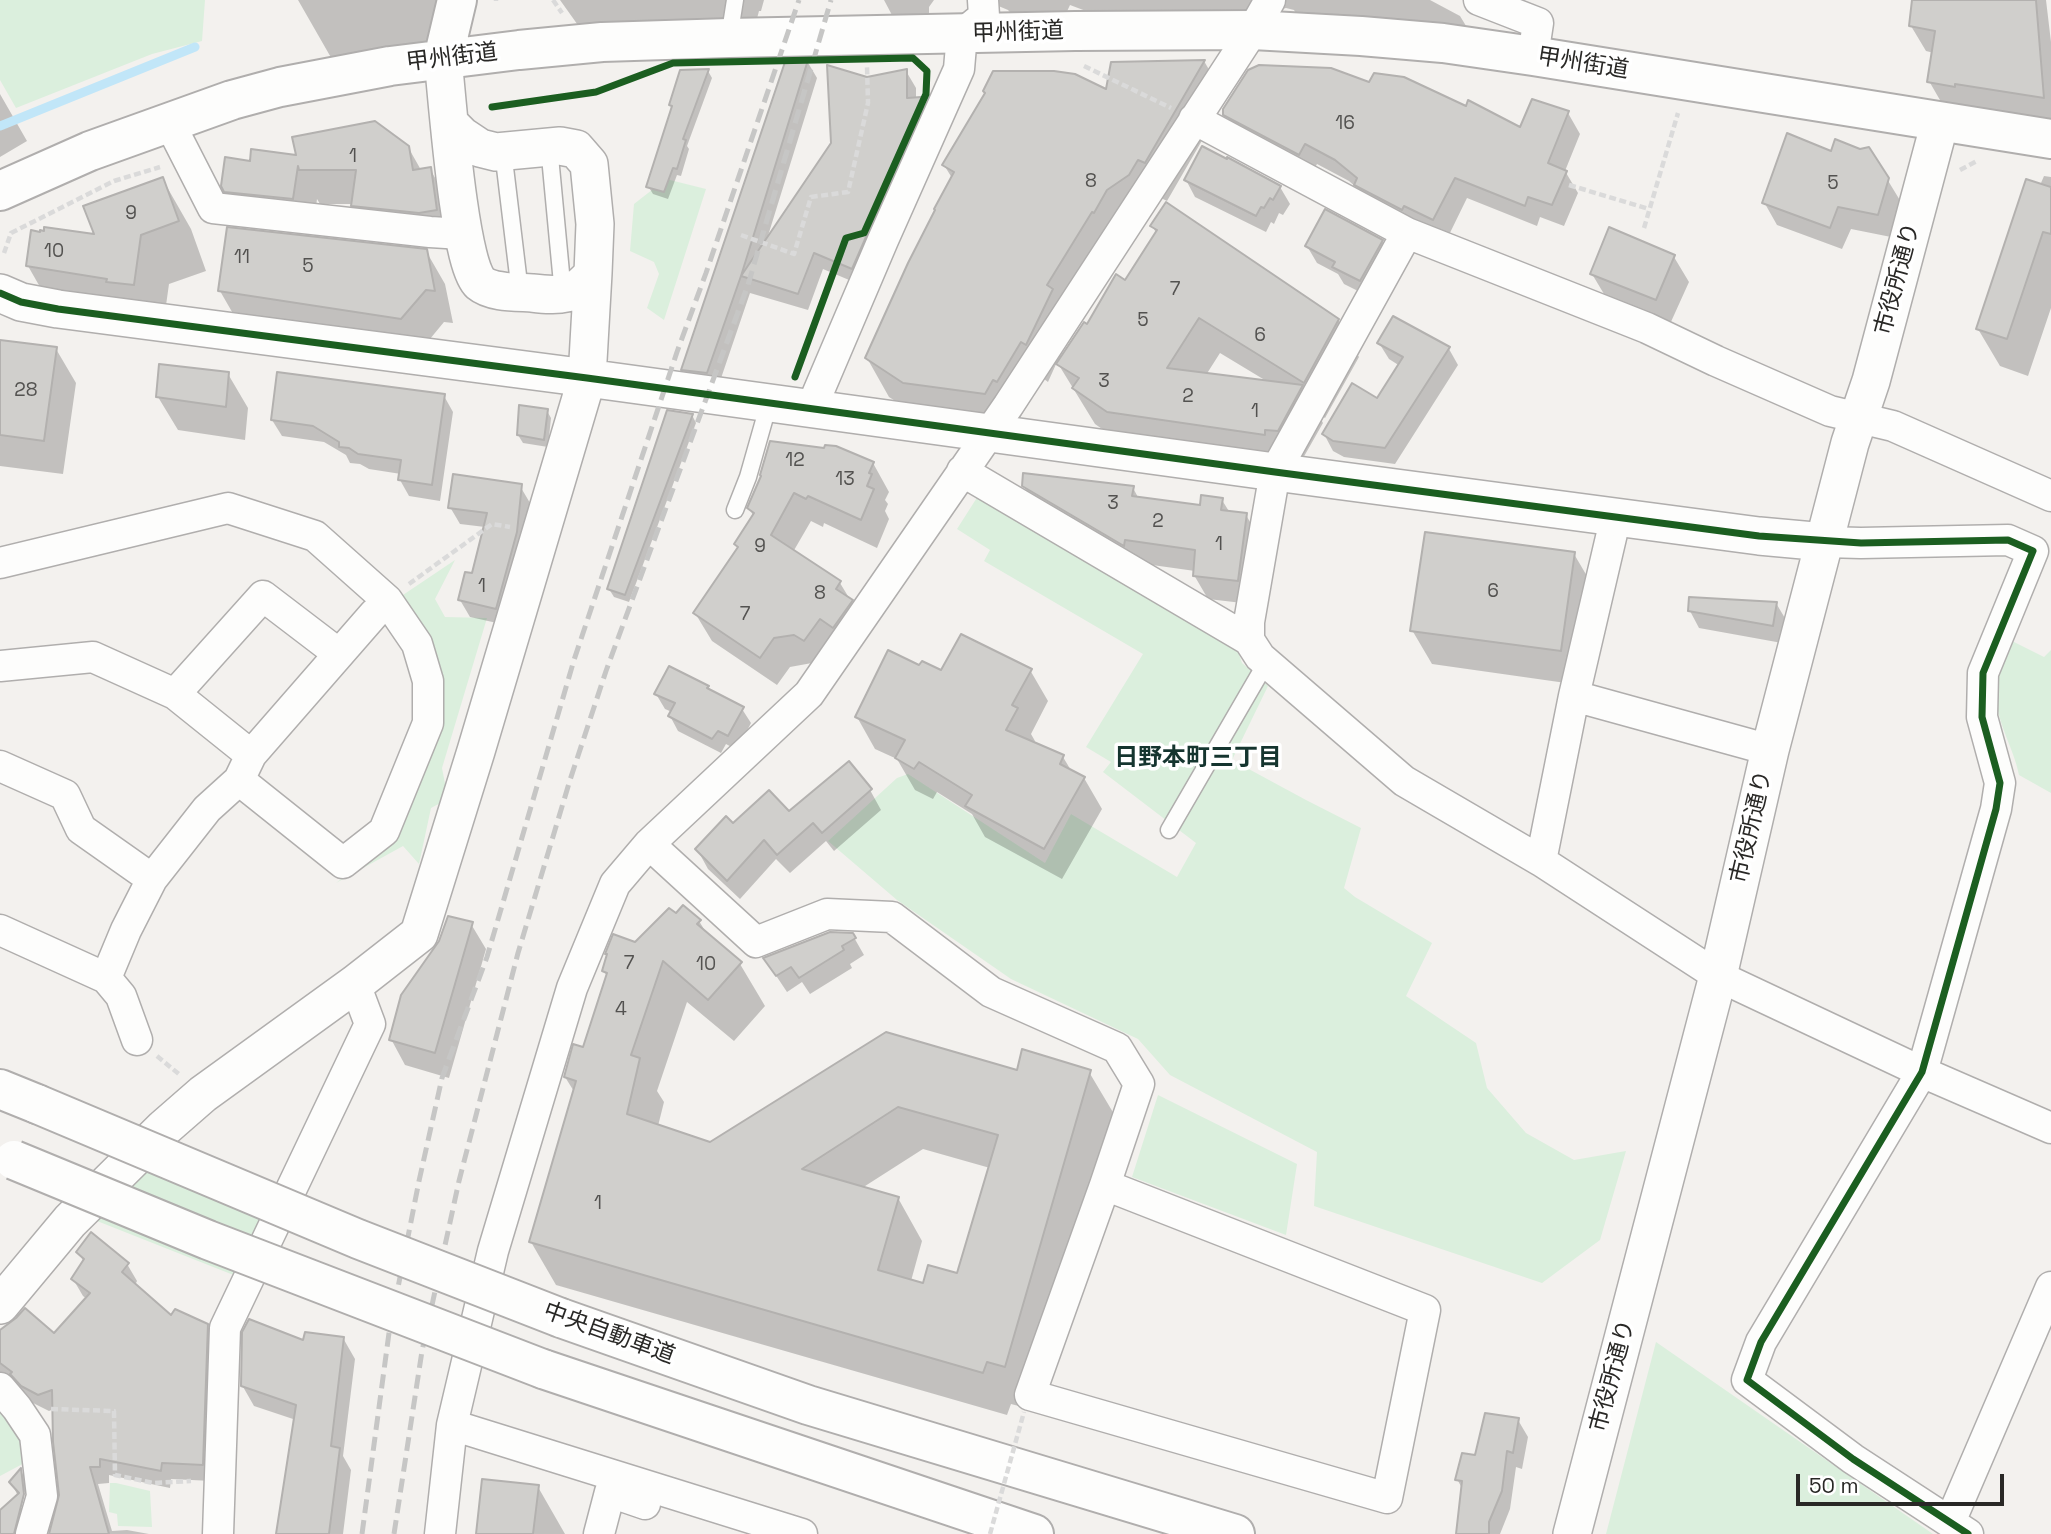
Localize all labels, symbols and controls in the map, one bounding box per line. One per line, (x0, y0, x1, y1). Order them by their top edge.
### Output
street label: 甲州街道 (972, 18, 1064, 48)
street label: 甲州街道 (405, 39, 499, 77)
street label: 甲州街道 (1535, 43, 1631, 85)
house number: 16 (1335, 113, 1355, 135)
house number: 1 (349, 146, 357, 168)
house number: 8 (1085, 171, 1097, 193)
house number: 5 (1827, 173, 1839, 195)
house number: 9 (125, 203, 137, 225)
street label: 市役所通り (1870, 220, 1926, 338)
house number: 10 (44, 241, 64, 263)
house number: 11 (234, 247, 250, 269)
house number: 5 (302, 256, 314, 278)
house number: 7 (1170, 279, 1180, 301)
house number: 5 (1137, 310, 1149, 332)
house number: 6 (1254, 325, 1266, 347)
house number: 3 (1098, 371, 1110, 393)
house number: 28 (14, 380, 38, 402)
house number: 2 (1182, 386, 1194, 408)
house number: 1 (1251, 401, 1259, 423)
house number: 12 (785, 450, 805, 472)
house number: 13 (835, 469, 855, 491)
house number: 3 (1107, 493, 1119, 515)
house number: 2 (1152, 511, 1164, 533)
house number: 1 (1215, 534, 1223, 556)
house number: 9 (754, 536, 766, 558)
house number: 1 (478, 576, 486, 598)
house number: 6 (1487, 581, 1499, 603)
house number: 8 (814, 583, 826, 605)
house number: 7 (740, 604, 750, 626)
district label: 日野本町三丁目 (1114, 744, 1282, 772)
street label: 市役所通り (1726, 768, 1778, 886)
house number: 7 (624, 953, 634, 975)
house number: 10 (696, 954, 716, 976)
house number: 4 (615, 999, 627, 1021)
house number: 1 (594, 1193, 602, 1215)
street label: 中央自動車道 (539, 1297, 679, 1371)
street label: 市役所通り (1585, 1317, 1641, 1435)
scale bar (1799, 1460, 2007, 1504)
text: 50 m (1809, 1472, 1859, 1499)

